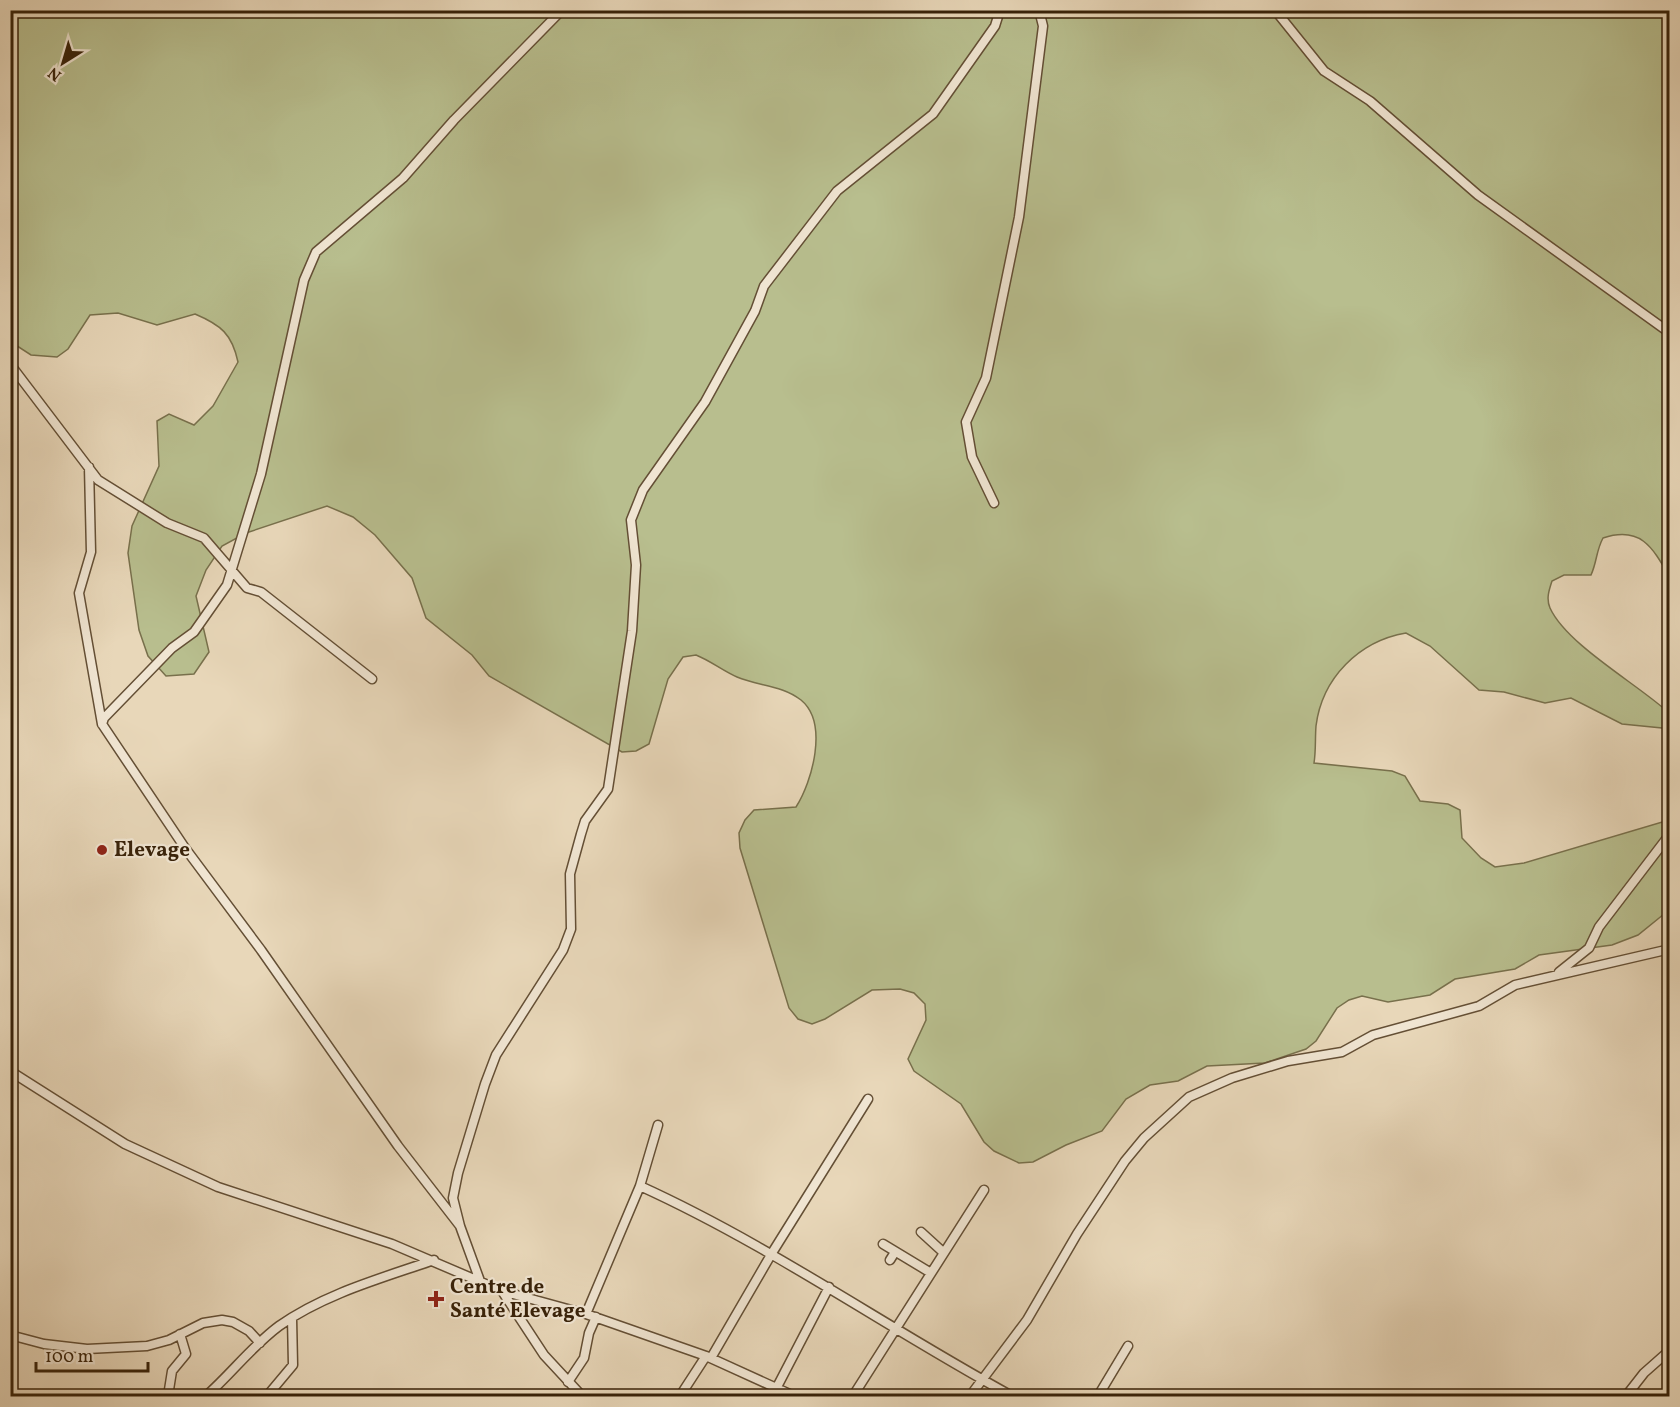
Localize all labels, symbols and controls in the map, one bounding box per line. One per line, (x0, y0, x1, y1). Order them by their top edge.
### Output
north arrow (33, 33, 93, 93)
text: N (44, 61, 66, 86)
place label: Elevage (114, 836, 190, 865)
marker: Elevage (95, 843, 109, 857)
place label: Centre de Santé Elevage (450, 1273, 586, 1326)
marker: Centre de Santé Elevage (427, 1290, 445, 1308)
scale bar (36, 1335, 148, 1373)
text: 100 m (45, 1345, 94, 1370)

